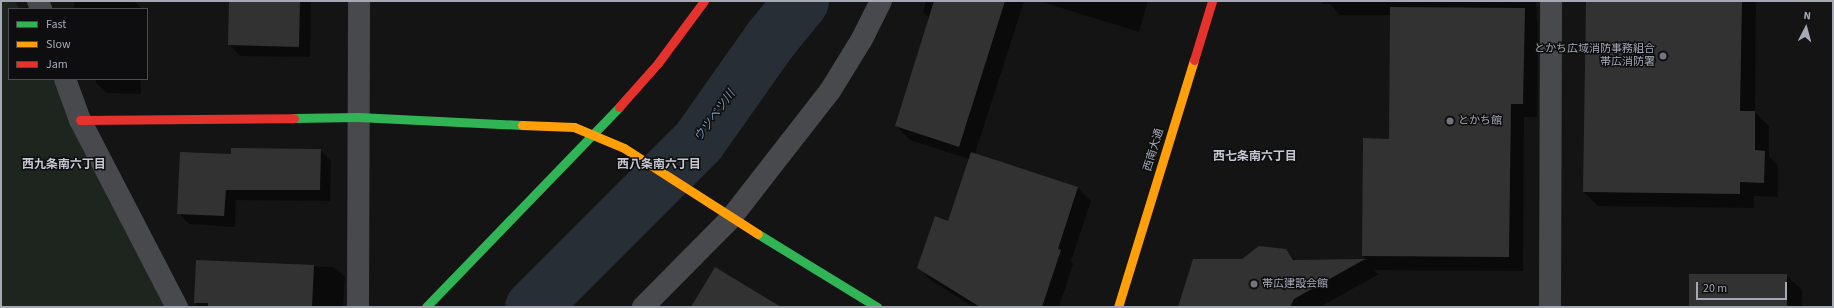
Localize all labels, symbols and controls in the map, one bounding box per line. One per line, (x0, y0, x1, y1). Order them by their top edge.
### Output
legend (8, 8, 148, 80)
north arrow (1786, 8, 1826, 48)
text: N (1803, 8, 1812, 23)
text: Fast (46, 16, 66, 33)
text: Slow (46, 36, 71, 53)
place label: とかち広域消防事務組合 帯広消防署 (1534, 43, 1655, 69)
marker: とかち広域消防事務組合 帯広消防署 (1658, 51, 1668, 61)
text: Jam (46, 56, 68, 73)
water label: ウツベツ川 (692, 87, 738, 145)
place label: とかち館 (1458, 114, 1502, 128)
marker: とかち館 (1445, 116, 1455, 126)
street label: 西南大通 (1141, 127, 1167, 173)
district label: 西七条南六丁目 (1213, 150, 1297, 164)
district label: 西九条南六丁目 (22, 158, 106, 172)
district label: 西八条南六丁目 (617, 158, 701, 172)
scale bar (1698, 274, 1789, 300)
place label: 帯広建設会館 (1262, 277, 1328, 291)
marker: 帯広建設会館 (1249, 279, 1259, 289)
text: 20 m (1703, 280, 1727, 297)

